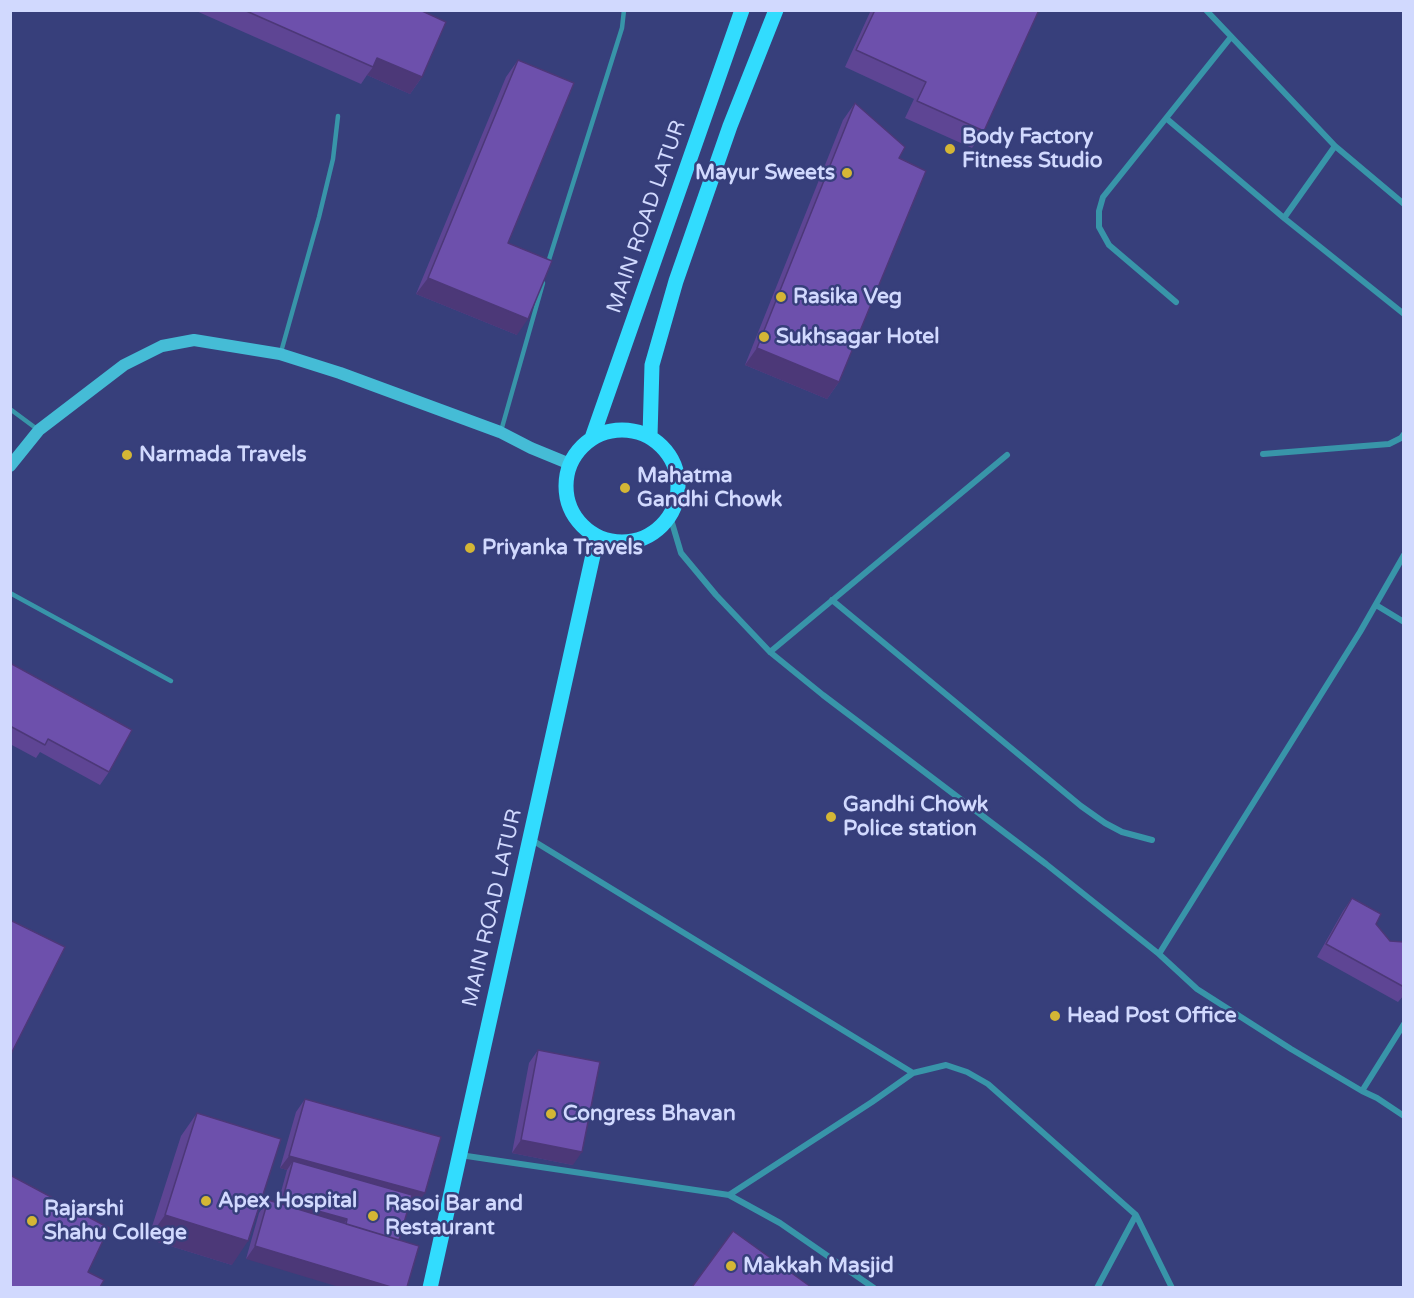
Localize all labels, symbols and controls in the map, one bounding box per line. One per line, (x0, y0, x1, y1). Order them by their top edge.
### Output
street label: MAIN ROAD LATUR (602, 117, 692, 317)
place label: Body Factory Fitness Studio (962, 124, 1103, 174)
marker: Body Factory Fitness Studio (943, 142, 957, 156)
place label: Mayur Sweets (695, 160, 835, 186)
marker: Mayur Sweets (840, 166, 854, 180)
place label: Rasika Veg (793, 284, 902, 310)
marker: Rasika Veg (774, 290, 788, 304)
place label: Sukhsagar Hotel (776, 324, 939, 350)
marker: Sukhsagar Hotel (757, 330, 771, 344)
place label: Narmada Travels (139, 442, 307, 468)
marker: Narmada Travels (120, 448, 134, 462)
place label: Mahatma Gandhi Chowk (637, 463, 782, 513)
marker: Mahatma Gandhi Chowk (618, 481, 632, 495)
place label: Priyanka Travels (482, 535, 643, 561)
marker: Priyanka Travels (463, 541, 477, 555)
place label: Gandhi Chowk Police station (843, 792, 988, 842)
street label: MAIN ROAD LATUR (458, 806, 528, 1010)
marker: Gandhi Chowk Police station (824, 810, 838, 824)
place label: Head Post Office (1067, 1003, 1237, 1029)
marker: Head Post Office (1048, 1009, 1062, 1023)
place label: Congress Bhavan (563, 1101, 736, 1127)
marker: Congress Bhavan (544, 1107, 558, 1121)
place label: Apex Hospital (218, 1188, 357, 1214)
place label: Rasoi Bar and Restaurant (385, 1191, 523, 1241)
marker: Apex Hospital (199, 1194, 213, 1208)
place label: Rajarshi Shahu College (44, 1196, 187, 1246)
marker: Rasoi Bar and Restaurant (366, 1209, 380, 1223)
marker: Rajarshi Shahu College (25, 1214, 39, 1228)
place label: Makkah Masjid (743, 1253, 894, 1279)
marker: Makkah Masjid (724, 1259, 738, 1273)

